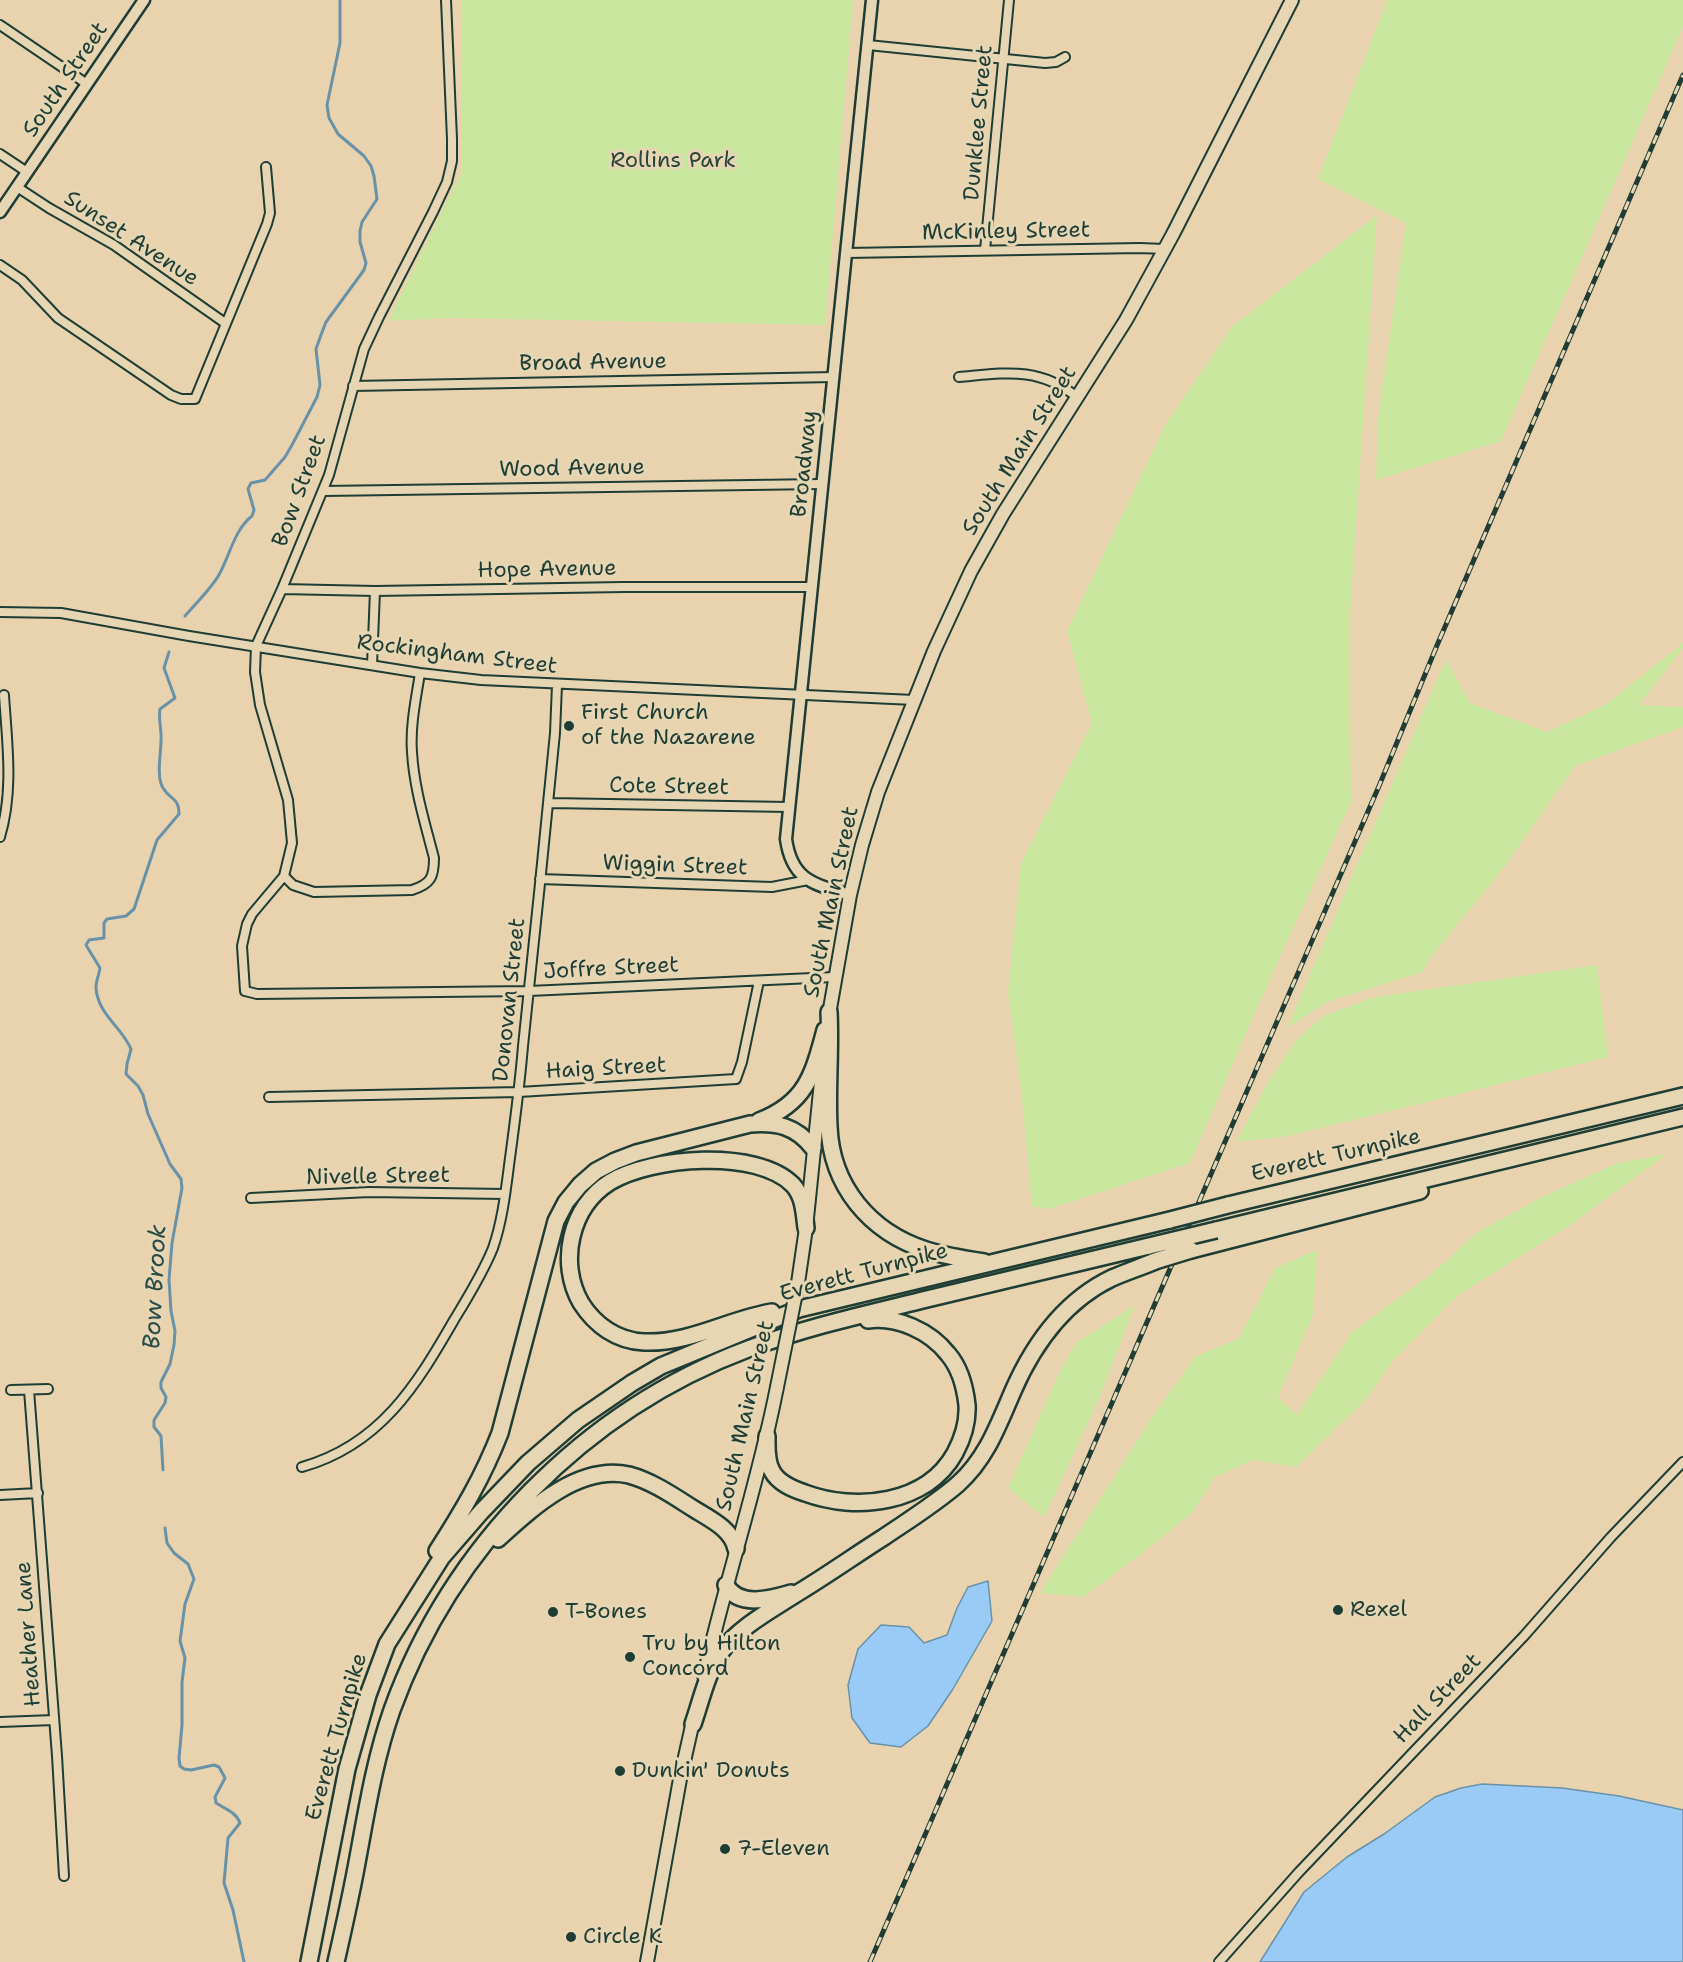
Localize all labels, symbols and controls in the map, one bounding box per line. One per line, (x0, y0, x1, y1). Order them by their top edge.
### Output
street label: South Street (18, 17, 114, 143)
street label: Dunklee Street (959, 44, 999, 202)
park label: Rollins Park (610, 148, 736, 174)
street label: Sunset Avenue (59, 186, 203, 292)
street label: McKinley Street (922, 217, 1090, 247)
street label: Broad Avenue (519, 349, 667, 377)
street label: South Main Street (957, 361, 1083, 541)
street label: Broadway (786, 409, 824, 519)
street label: Bow Street (268, 431, 332, 551)
street label: Wood Avenue (499, 455, 645, 483)
street label: Hope Avenue (477, 556, 617, 584)
street label: Rockingham Street (355, 630, 559, 680)
place label: First Church of the Nazarene (581, 700, 756, 752)
marker: First Church of the Nazarene (562, 719, 576, 733)
street label: Cote Street (609, 773, 729, 801)
street label: South Main Street (799, 804, 865, 1000)
street label: Wiggin Street (602, 850, 748, 882)
street label: Donovan Street (488, 917, 532, 1083)
street label: Joffre Street (542, 952, 680, 986)
street label: Haig Street (545, 1053, 667, 1085)
street label: Everett Turnpike (1249, 1124, 1423, 1188)
street label: Nivelle Street (306, 1163, 450, 1191)
water label: Bow Brook (138, 1224, 174, 1350)
street label: Everett Turnpike (777, 1238, 951, 1308)
street label: South Main Street (711, 1318, 781, 1514)
street label: Heather Lane (11, 1561, 47, 1707)
place label: Rexel (1350, 1597, 1407, 1623)
place label: T-Bones (565, 1599, 647, 1625)
marker: Rexel (1331, 1603, 1345, 1617)
marker: T-Bones (546, 1605, 560, 1619)
place label: Tru by Hilton Concord (642, 1631, 781, 1682)
street label: Hall Street (1389, 1649, 1487, 1749)
street label: Everett Turnpike (300, 1650, 374, 1824)
marker: Tru by Hilton Concord (623, 1650, 637, 1664)
place label: Dunkin' Donuts (632, 1758, 790, 1784)
marker: Dunkin' Donuts (613, 1764, 627, 1778)
place label: 7-Eleven (737, 1836, 830, 1862)
marker: 7-Eleven (718, 1842, 732, 1856)
place label: Circle K (583, 1924, 663, 1950)
marker: Circle K (564, 1930, 578, 1944)

